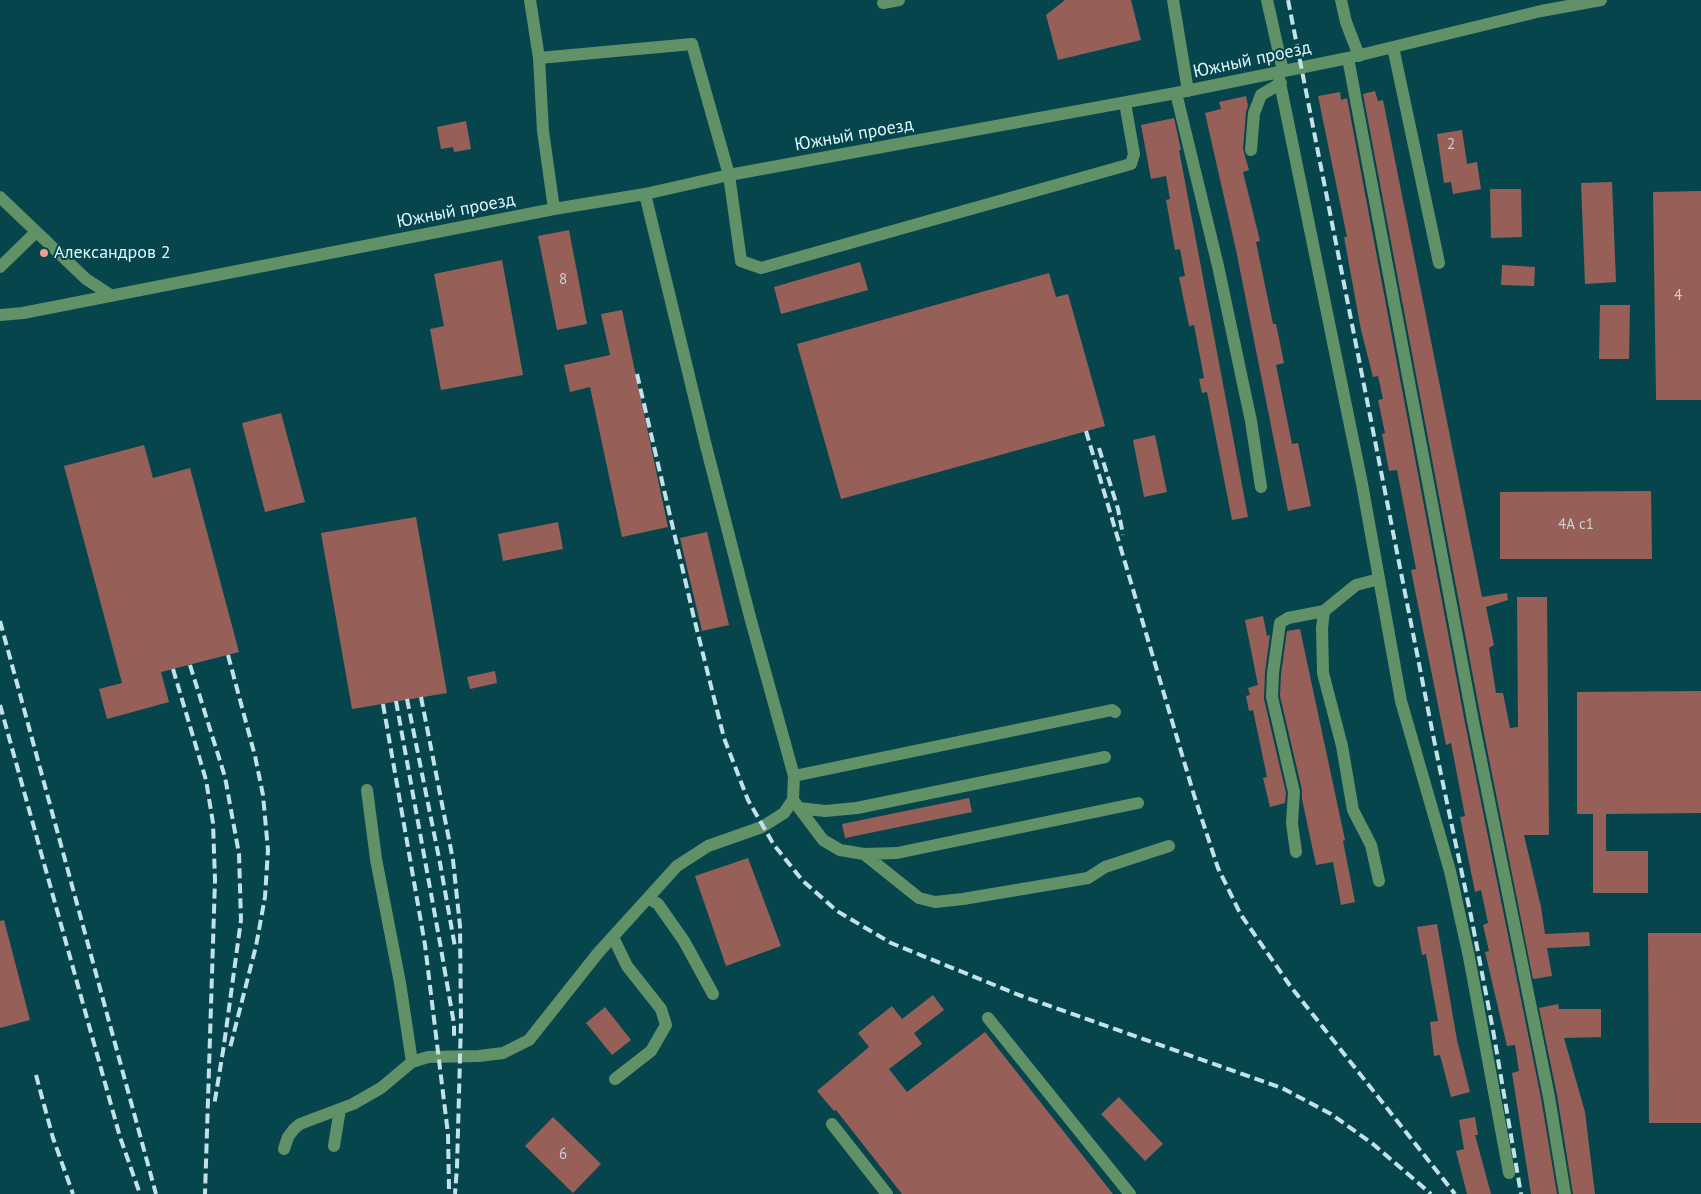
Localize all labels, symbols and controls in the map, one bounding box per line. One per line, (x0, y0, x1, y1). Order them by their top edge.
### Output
street label: Южный проезд (1191, 37, 1313, 83)
street label: Южный проезд (793, 114, 915, 156)
house number: 2 (1447, 136, 1455, 154)
street label: Южный проезд (395, 189, 517, 233)
place label: Александров 2 (54, 242, 171, 264)
marker: Александров 2 (38, 247, 50, 259)
house number: 8 (559, 271, 567, 289)
house number: 4 (1674, 287, 1682, 305)
house number: 4А с1 (1558, 516, 1594, 534)
house number: 6 (559, 1146, 567, 1164)

